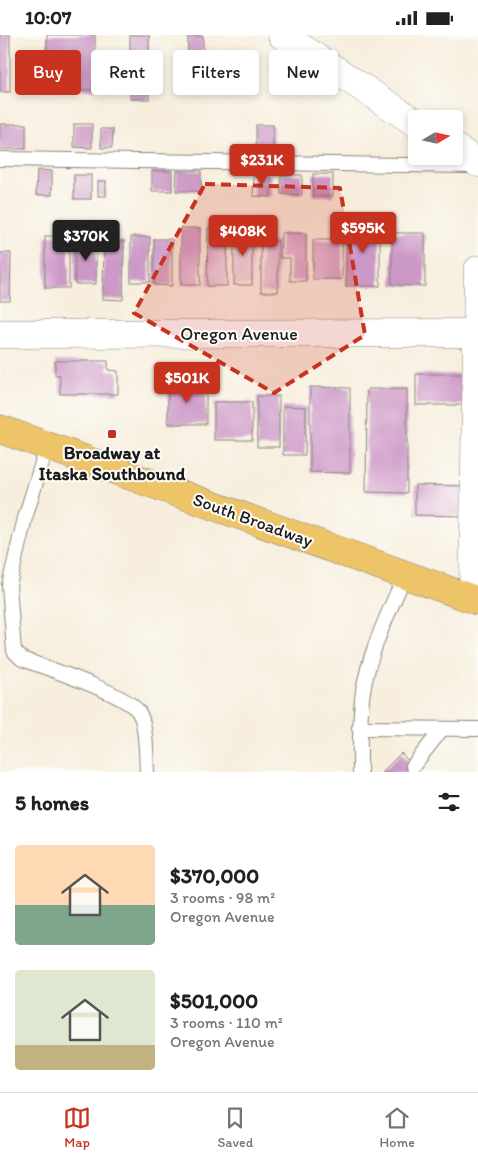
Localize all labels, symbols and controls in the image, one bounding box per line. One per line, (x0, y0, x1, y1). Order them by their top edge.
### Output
text: 10:07 (25, 6, 71, 29)
chip: Buy (15, 50, 81, 95)
chip: Rent (91, 50, 163, 95)
chip: Filters (173, 50, 259, 95)
chip: New (269, 50, 338, 95)
north arrow (408, 110, 462, 165)
map controls (408, 110, 463, 165)
pin: $231K (227, 143, 297, 186)
text: $231K (241, 150, 283, 169)
pin: $595K (328, 211, 398, 254)
pin: $408K (208, 215, 278, 257)
text: $595K (341, 218, 385, 237)
pin: $370K (51, 219, 121, 262)
text: $408K (220, 221, 266, 240)
text: $370K (64, 226, 108, 245)
street label: Oregon Avenue (180, 323, 298, 345)
pin: $501K (152, 361, 222, 404)
text: $501K (165, 368, 209, 387)
marker: Broadway at Itaska Southbound (106, 428, 118, 440)
place label: Broadway at Itaska Southbound (39, 442, 186, 485)
street label: South Broadway (190, 488, 316, 552)
icon: filters (435, 788, 463, 816)
text: 5 homes (15, 790, 89, 815)
text: $370,000 (170, 863, 259, 888)
icon: home (55, 865, 115, 925)
text: 3 rooms · 98 m² (170, 888, 275, 907)
text: Oregon Avenue (170, 907, 275, 926)
text: $501,000 (170, 988, 258, 1013)
icon: home (55, 990, 115, 1050)
text: 3 rooms · 110 m² (170, 1013, 283, 1032)
text: Oregon Avenue (170, 1032, 275, 1051)
tab: Map (63, 1104, 91, 1151)
tab: Saved (217, 1104, 253, 1151)
tab: Home (380, 1104, 415, 1151)

